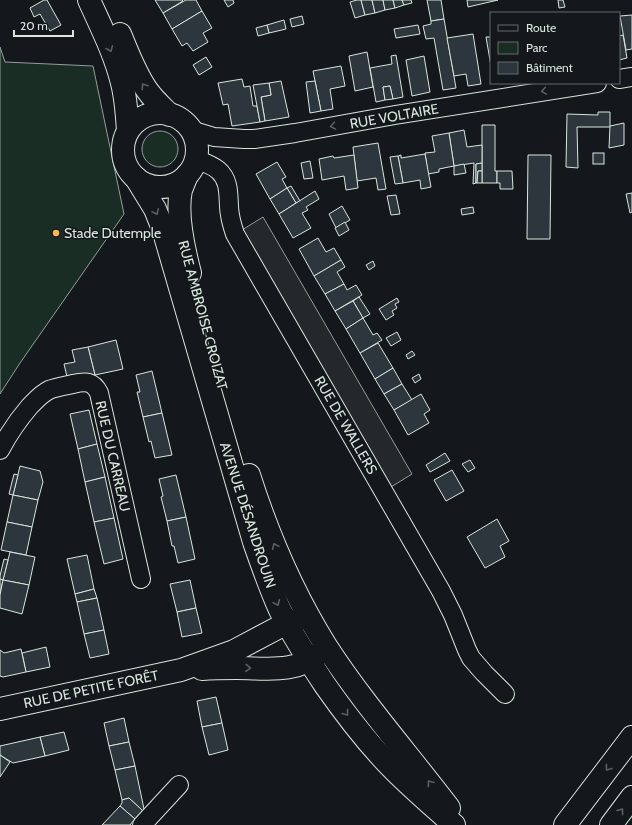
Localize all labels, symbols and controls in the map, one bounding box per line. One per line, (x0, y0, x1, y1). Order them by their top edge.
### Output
scale bar (14, 12, 73, 38)
legend (490, 12, 620, 84)
text: 20 m (20, 18, 48, 33)
text: Route (526, 20, 556, 35)
text: Parc (526, 40, 548, 55)
one-way arrow (105, 44, 113, 52)
text: Bâtiment (526, 60, 573, 75)
one-way arrow (142, 83, 149, 90)
one-way arrow (541, 87, 548, 95)
street label: RUE VOLTAIRE (348, 99, 440, 133)
one-way arrow (330, 122, 336, 130)
one-way arrow (151, 207, 159, 215)
place label: Stade Dutemple (64, 224, 161, 242)
marker: Stade Dutemple (51, 228, 61, 238)
street label: RUE AMBROISE CROIZAT (174, 238, 232, 392)
street label: RUE DE WALLERS (311, 373, 381, 477)
street label: RUE DU CARREAU (91, 399, 135, 513)
street label: AVENUE DÉSANDROUIN (216, 440, 280, 590)
one-way arrow (272, 543, 280, 551)
one-way arrow (272, 599, 280, 607)
one-way arrow (245, 664, 251, 673)
street label: RUE DE PETITE FORÊT (22, 666, 161, 712)
one-way arrow (341, 709, 348, 716)
one-way arrow (606, 764, 613, 771)
one-way arrow (428, 780, 435, 787)
one-way arrow (617, 809, 624, 816)

